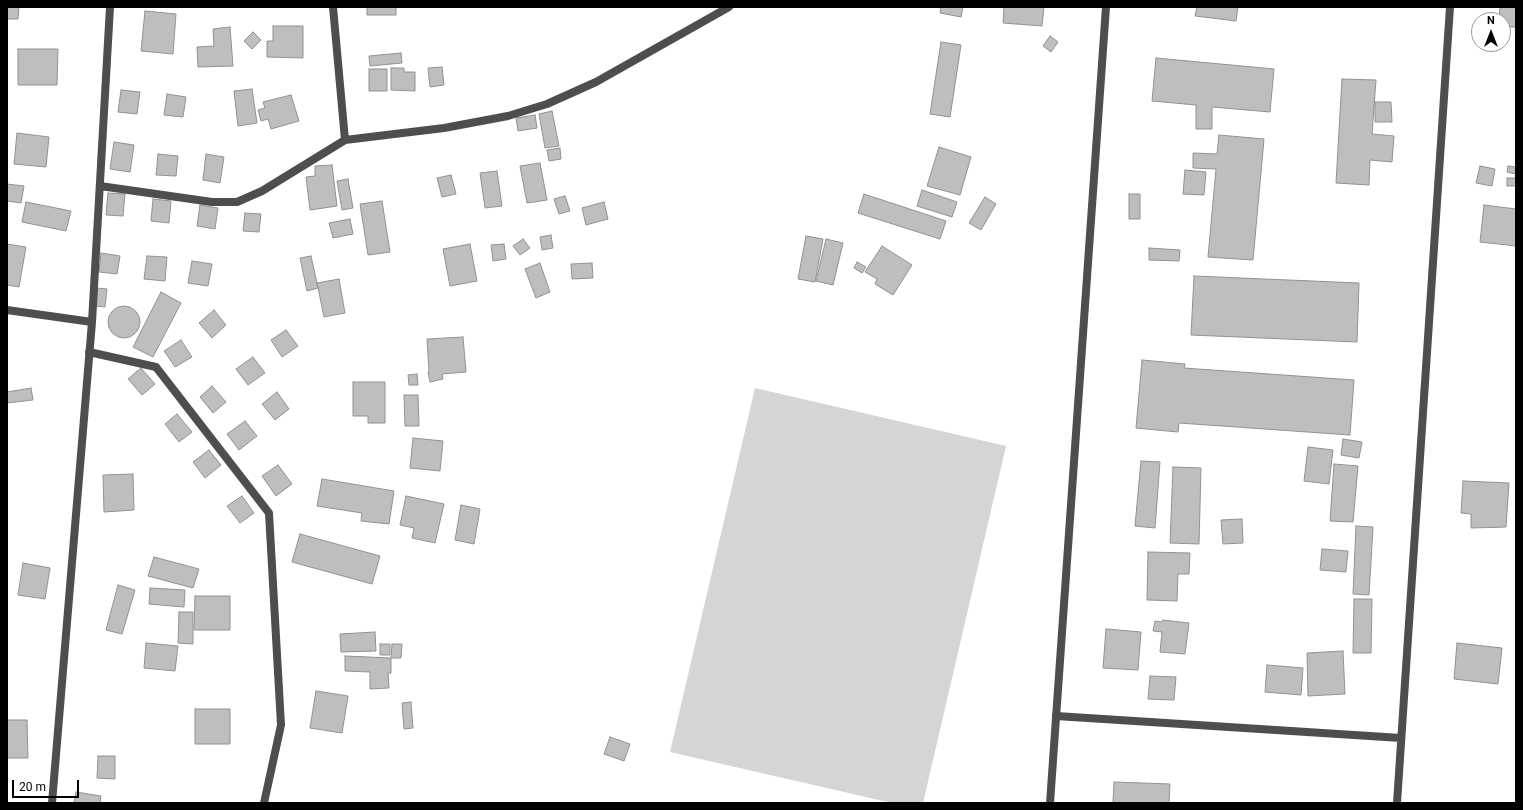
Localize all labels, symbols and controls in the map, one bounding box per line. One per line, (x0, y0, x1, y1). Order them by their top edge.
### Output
north arrow (1471, 12, 1511, 52)
text: N (1487, 14, 1495, 27)
scale bar (14, 772, 81, 798)
text: 20 m (19, 780, 46, 794)

